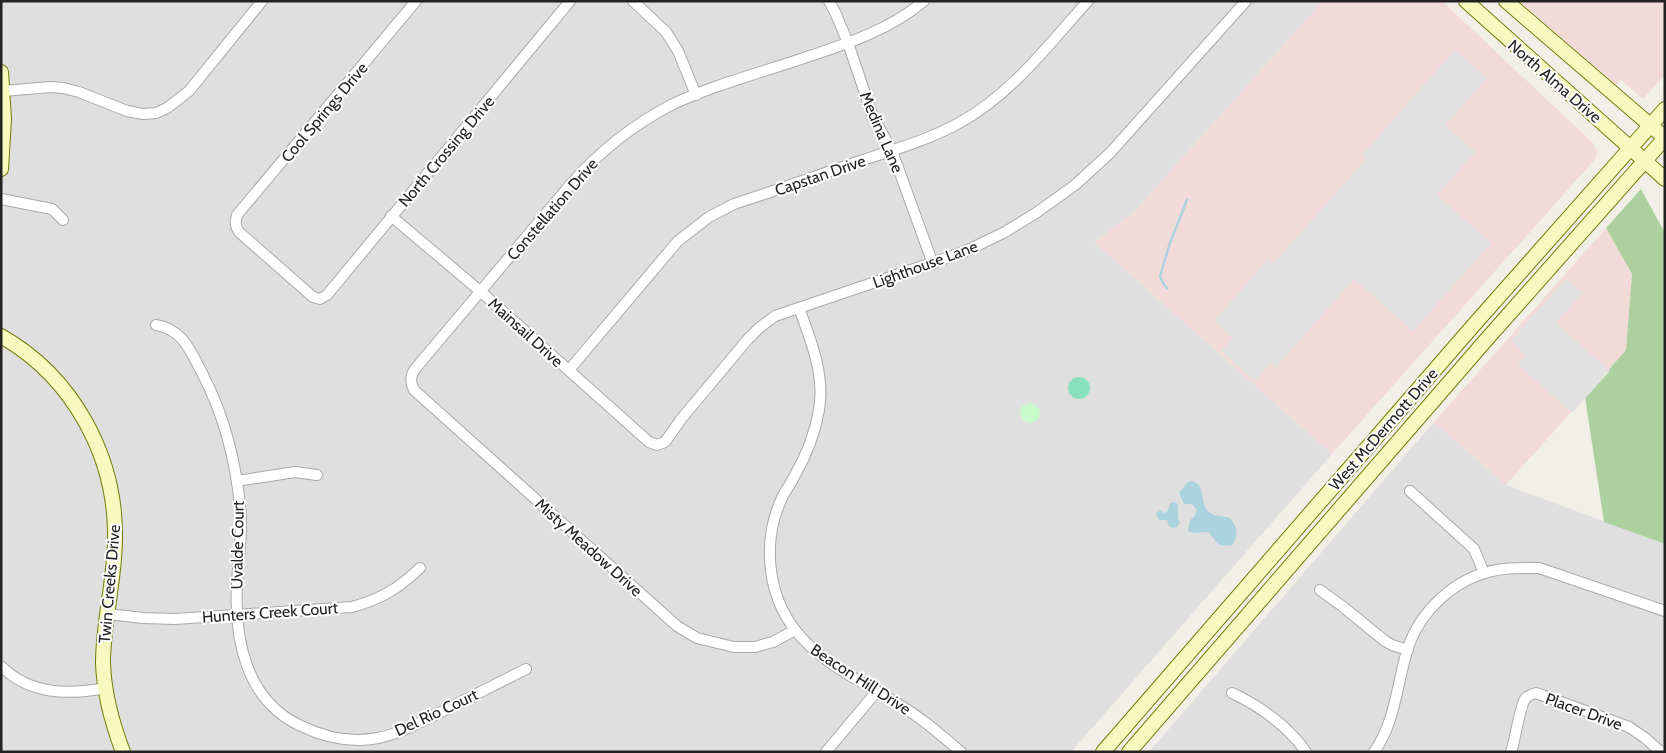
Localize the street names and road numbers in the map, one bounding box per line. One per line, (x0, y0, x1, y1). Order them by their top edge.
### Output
street label: North Alma Drive (1504, 36, 1605, 127)
street label: Cool Springs Drive (277, 59, 372, 166)
street label: Medina Lane (856, 89, 907, 176)
street label: North Crossing Drive (394, 92, 498, 211)
street label: Capstan Drive (772, 151, 868, 200)
street label: Constellation Drive (503, 155, 602, 264)
street label: Lighthouse Lane (870, 237, 980, 292)
street label: Mainsail Drive (484, 294, 567, 371)
street label: West McDermott Drive (1325, 364, 1442, 494)
street label: Misty Meadow Drive (531, 494, 646, 600)
street label: Uvalde Court (227, 500, 248, 589)
street label: Twin Creeks Drive (95, 524, 124, 644)
street label: Hunters Creek Court (201, 598, 339, 627)
street label: Beacon Hill Drive (807, 640, 914, 719)
street label: Del Rio Court (392, 685, 481, 740)
street label: Placer Drive (1543, 689, 1625, 734)

